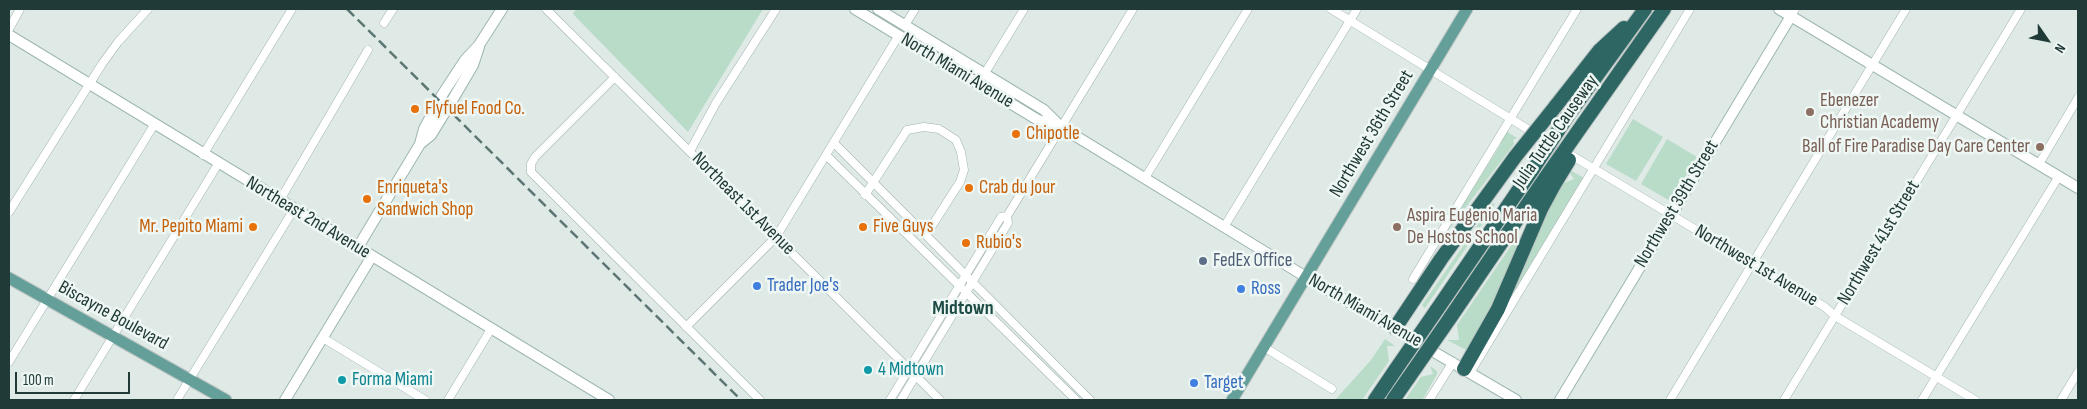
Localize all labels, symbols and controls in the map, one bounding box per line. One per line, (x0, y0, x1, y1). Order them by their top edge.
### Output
north arrow (2022, 15, 2072, 65)
street label: North Miami Avenue (896, 28, 1018, 114)
text: N (2051, 41, 2069, 56)
street label: Northwest 36th Street (1325, 66, 1419, 202)
street label: Julia Tuttle Causeway (1508, 71, 1604, 193)
place label: Ebenezer Christian Academy (1820, 90, 1939, 134)
place label: Flyfuel Food Co. (425, 98, 525, 120)
marker: Flyfuel Food Co. (409, 103, 421, 115)
marker: Ebenezer Christian Academy (1804, 106, 1816, 118)
place label: Chipotle (1026, 123, 1080, 145)
marker: Chipotle (1010, 128, 1022, 140)
street label: Northwest 39th Street (1630, 136, 1724, 272)
place label: Ball of Fire Paradise Day Care Center (1802, 136, 2030, 158)
marker: Ball of Fire Paradise Day Care Center (2034, 141, 2046, 153)
street label: Northeast 1st Avenue (687, 148, 799, 260)
street label: Northeast 2nd Avenue (242, 172, 374, 264)
place label: Enriqueta's Sandwich Shop (377, 177, 473, 221)
place label: Crab du Jour (979, 177, 1056, 199)
street label: Northwest 41st Street (1833, 177, 1925, 309)
marker: Crab du Jour (963, 182, 975, 194)
marker: Enriqueta's Sandwich Shop (361, 193, 373, 205)
place label: Aspira Eugenio Maria De Hostos School (1407, 205, 1537, 249)
place label: Mr. Pepito Miami (139, 216, 243, 238)
place label: Five Guys (873, 216, 933, 238)
street label: Northwest 1st Avenue (1690, 220, 1822, 312)
marker: Mr. Pepito Miami (247, 221, 259, 233)
marker: Five Guys (857, 221, 869, 233)
marker: Aspira Eugenio Maria De Hostos School (1391, 221, 1403, 233)
place label: Rubio's (976, 232, 1022, 254)
marker: Rubio's (960, 237, 972, 249)
place label: FedEx Office (1213, 250, 1292, 272)
marker: FedEx Office (1197, 255, 1209, 267)
street label: North Miami Avenue (1304, 269, 1426, 353)
place label: Trader Joe's (767, 275, 839, 297)
street label: Biscayne Boulevard (54, 276, 172, 356)
place label: Ross (1251, 278, 1281, 300)
marker: Trader Joe's (751, 280, 763, 292)
marker: Ross (1235, 283, 1247, 295)
district label: Midtown (932, 297, 994, 321)
place label: 4 Midtown (878, 359, 944, 381)
scale bar (18, 362, 132, 394)
marker: 4 Midtown (862, 364, 874, 376)
place label: Forma Miami (352, 369, 433, 391)
text: 100 m (23, 371, 54, 390)
place label: Target (1204, 372, 1244, 394)
marker: Forma Miami (336, 374, 348, 386)
marker: Target (1188, 377, 1200, 389)

